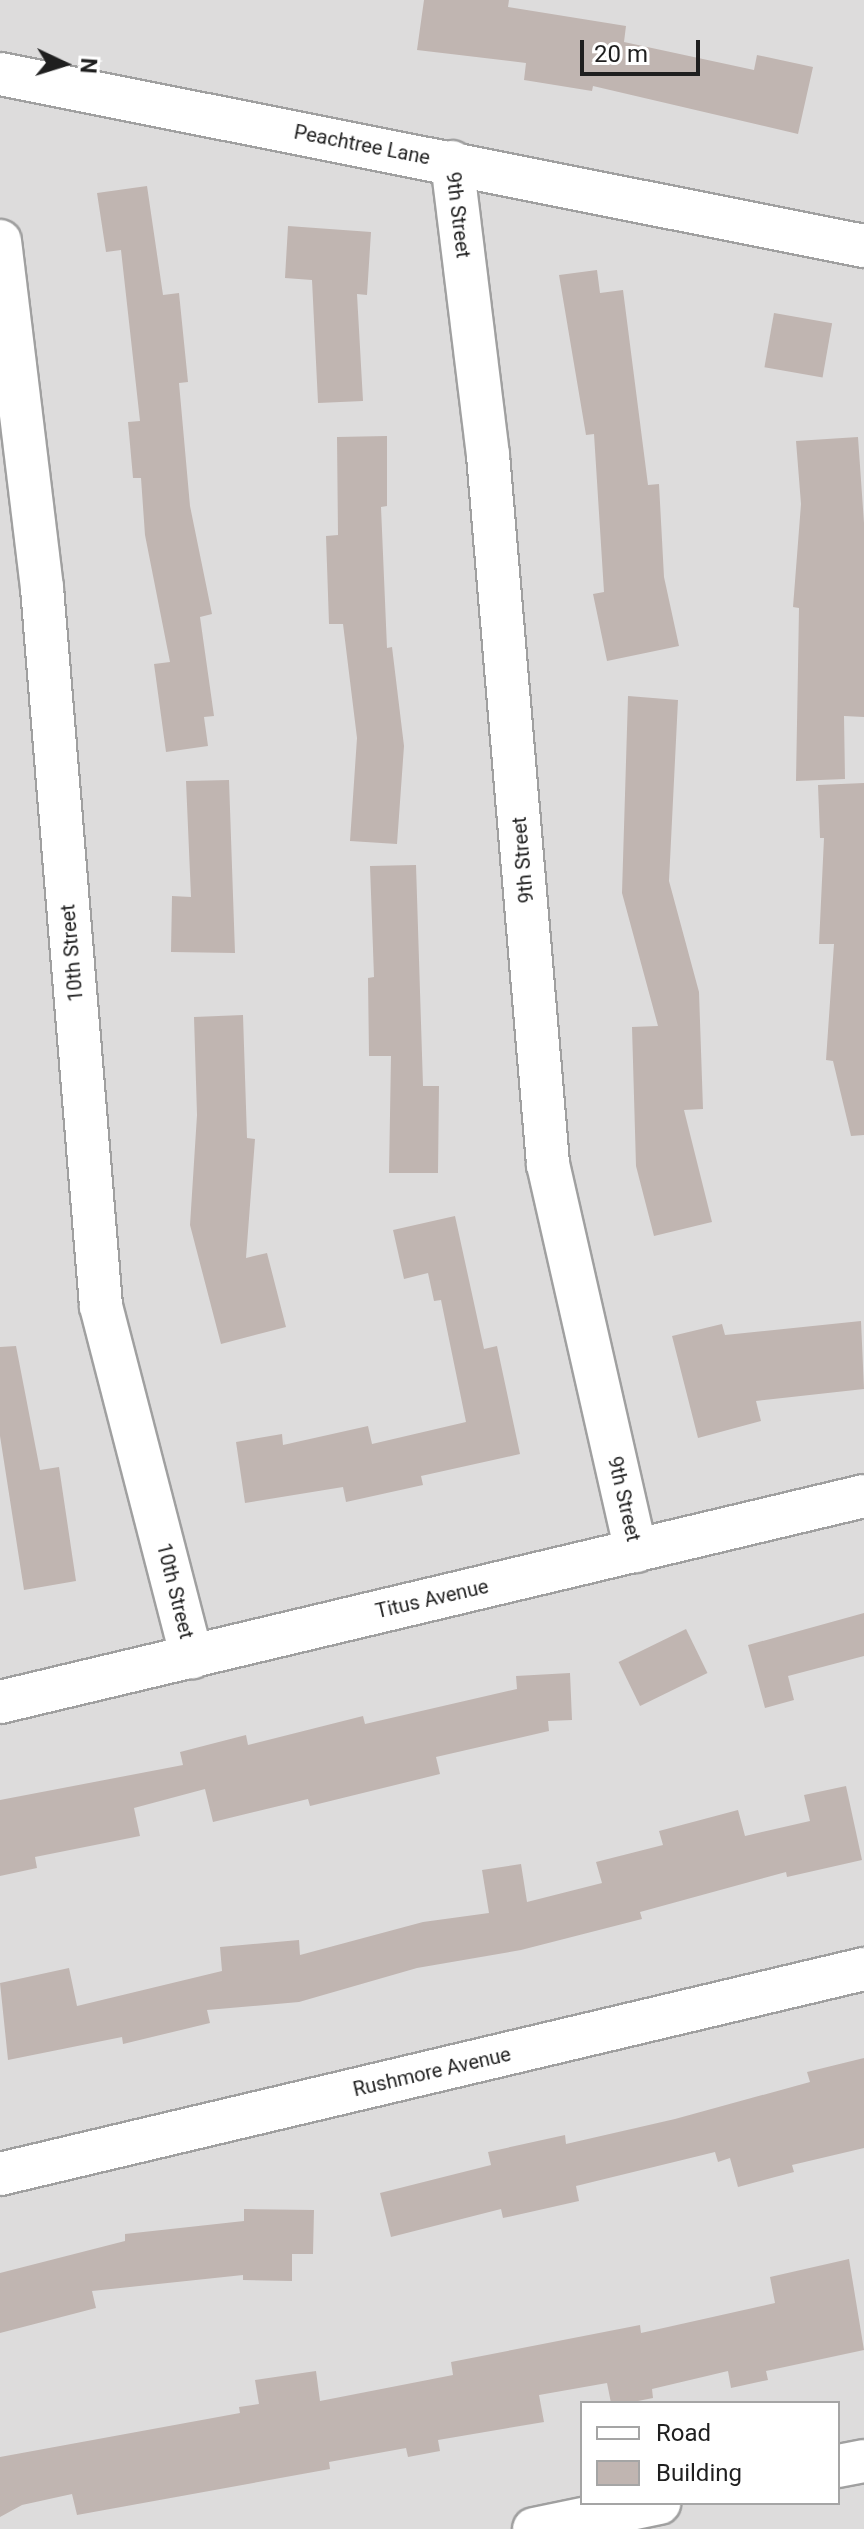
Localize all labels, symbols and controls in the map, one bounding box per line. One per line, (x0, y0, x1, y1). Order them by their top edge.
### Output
north arrow (24, 24, 104, 104)
scale bar (584, 24, 704, 74)
text: 20 m (594, 40, 648, 68)
text: N (75, 57, 101, 74)
street label: Peachtree Lane (292, 120, 432, 170)
street label: 9th Street (441, 171, 475, 259)
street label: 9th Street (507, 816, 539, 904)
street label: 10th Street (56, 903, 88, 1003)
street label: 9th Street (603, 1454, 645, 1544)
street label: 10th Street (152, 1541, 198, 1641)
street label: Titus Avenue (373, 1574, 491, 1624)
street label: Rushmore Avenue (351, 2042, 513, 2102)
legend (580, 2401, 840, 2505)
text: Road (656, 2419, 711, 2447)
text: Building (656, 2459, 742, 2487)

